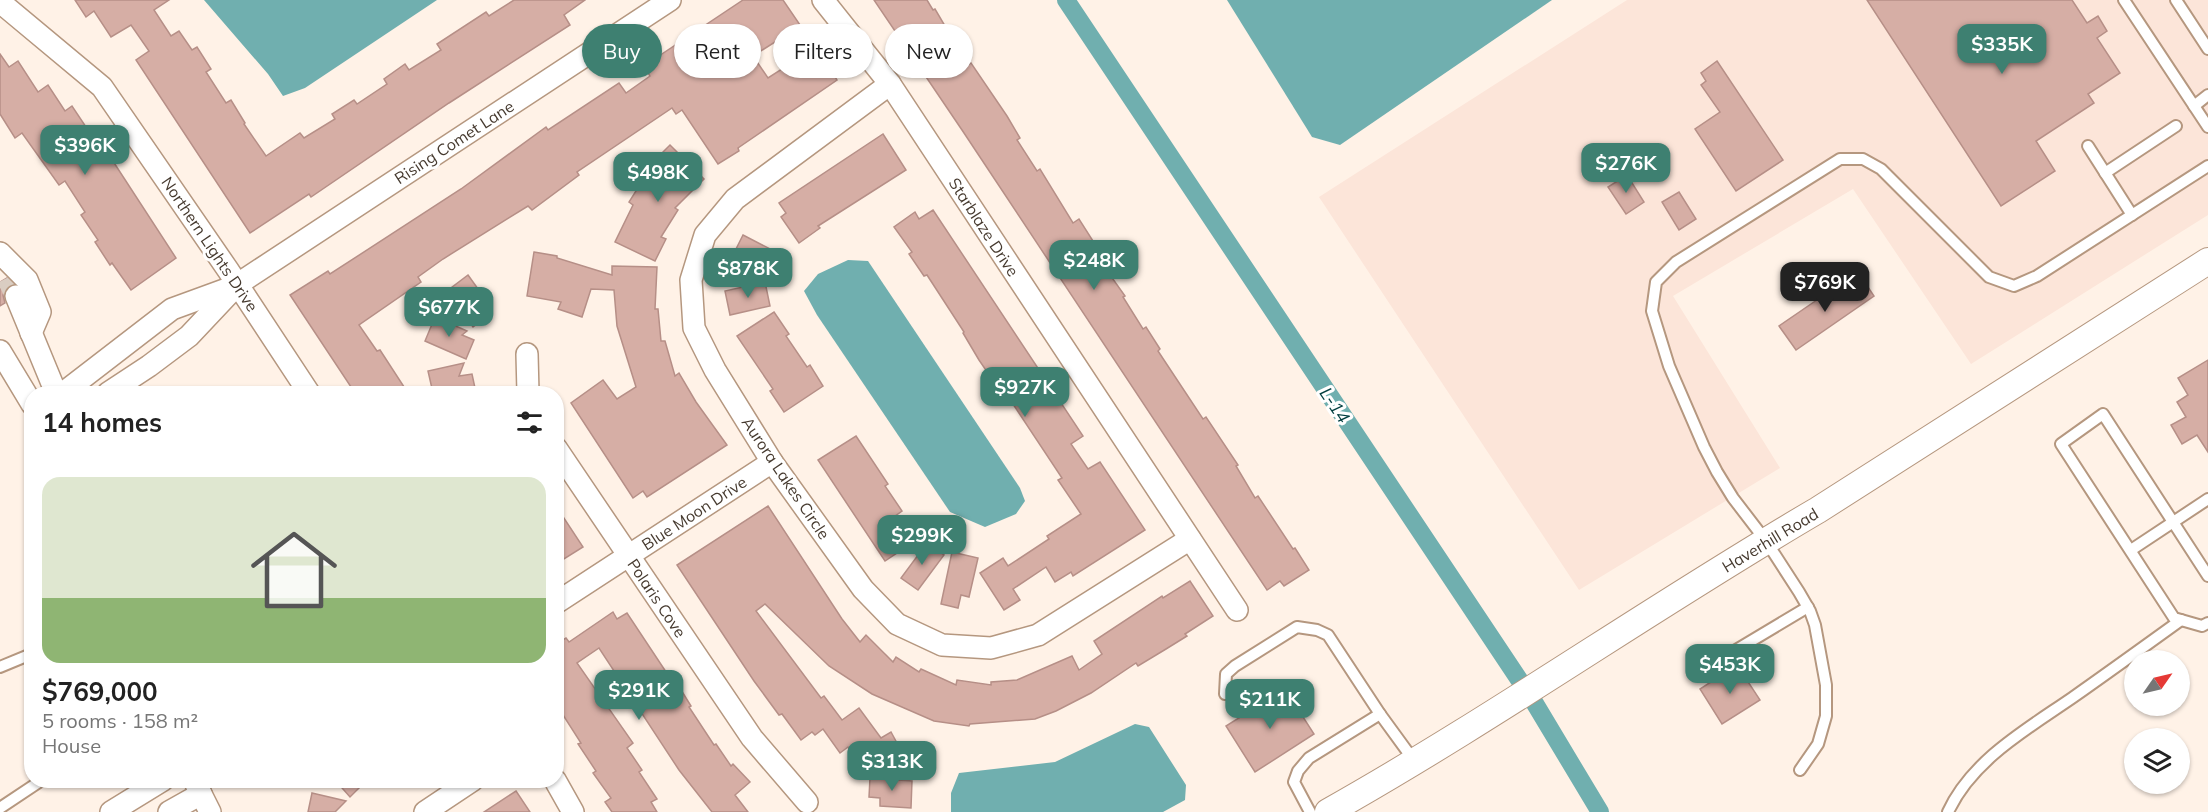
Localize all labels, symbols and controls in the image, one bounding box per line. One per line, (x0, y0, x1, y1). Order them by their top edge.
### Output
chip: Buy (582, 24, 662, 78)
chip: Rent (674, 24, 761, 78)
chip: Filters (773, 24, 873, 78)
chip: New (885, 24, 973, 78)
pin: $335K (1960, 24, 2044, 75)
text: $335K (1971, 31, 2033, 56)
street label: Rising Comet Lane (391, 96, 517, 188)
pin: $396K (43, 125, 127, 176)
text: $396K (54, 132, 116, 157)
pin: $276K (1584, 143, 1668, 194)
text: $276K (1595, 150, 1657, 175)
pin: $498K (616, 152, 700, 203)
text: $498K (627, 159, 689, 184)
street label: Northern Lights Drive (157, 173, 263, 315)
street label: Starblaze Drive (945, 174, 1023, 280)
pin: $248K (1052, 240, 1136, 291)
text: $248K (1063, 247, 1125, 272)
pin: $878K (706, 248, 790, 299)
text: $878K (717, 255, 779, 280)
pin: $769K (1783, 262, 1867, 313)
text: $769K (1794, 269, 1856, 294)
pin: $677K (407, 287, 491, 338)
text: $677K (418, 294, 480, 319)
pin: $927K (983, 367, 1067, 418)
text: $927K (994, 374, 1056, 399)
water label: L-14 (1315, 383, 1355, 428)
text: 14 homes (42, 406, 162, 439)
icon: filters (513, 406, 546, 439)
street label: Aurora Lakes Circle (738, 413, 834, 543)
street label: Blue Moon Drive (638, 472, 750, 554)
street label: Haverhill Road (1718, 503, 1822, 577)
pin: $299K (880, 515, 964, 566)
icon: home (240, 516, 348, 624)
text: $299K (891, 522, 953, 547)
street label: Polaris Cove (623, 555, 691, 641)
pin: $453K (1688, 644, 1772, 695)
north arrow (2124, 650, 2190, 716)
map controls (2124, 650, 2190, 794)
text: $453K (1699, 651, 1761, 676)
pin: $291K (597, 670, 681, 721)
text: $769,000 (42, 675, 158, 708)
text: $291K (608, 677, 670, 702)
pin: $211K (1228, 679, 1312, 730)
text: $211K (1239, 686, 1301, 711)
text: 5 rooms · 158 m² (42, 708, 198, 733)
button: layers (2124, 728, 2190, 794)
text: House (42, 733, 101, 758)
pin: $313K (850, 741, 934, 792)
text: $313K (861, 748, 923, 773)

